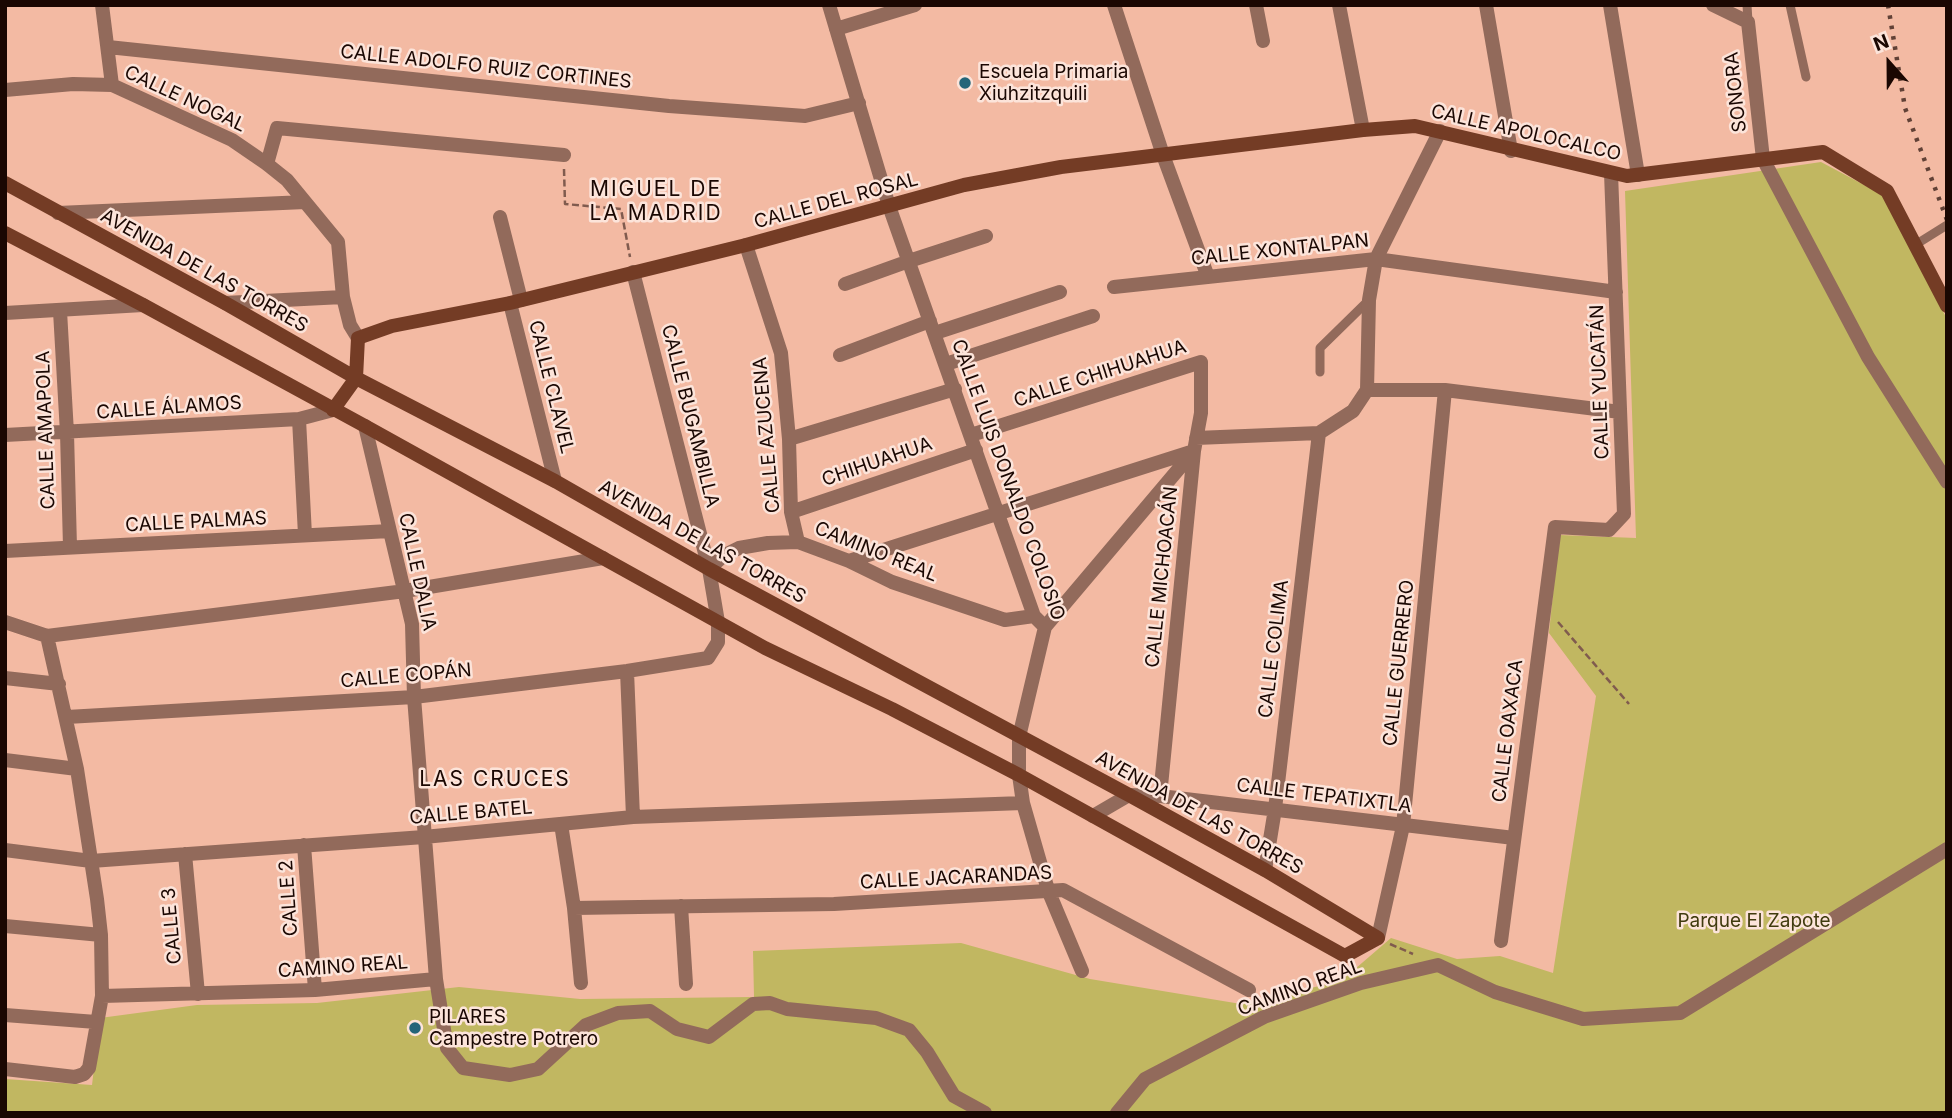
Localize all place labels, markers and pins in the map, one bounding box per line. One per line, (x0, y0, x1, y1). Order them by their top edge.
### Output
place label: Escuela Primaria Xiuhzitzquili (979, 61, 1128, 105)
marker: Escuela Primaria Xiuhzitzquili (957, 75, 973, 91)
place label: PILARES Campestre Potrero (429, 1006, 598, 1050)
marker: PILARES Campestre Potrero (407, 1020, 423, 1036)

